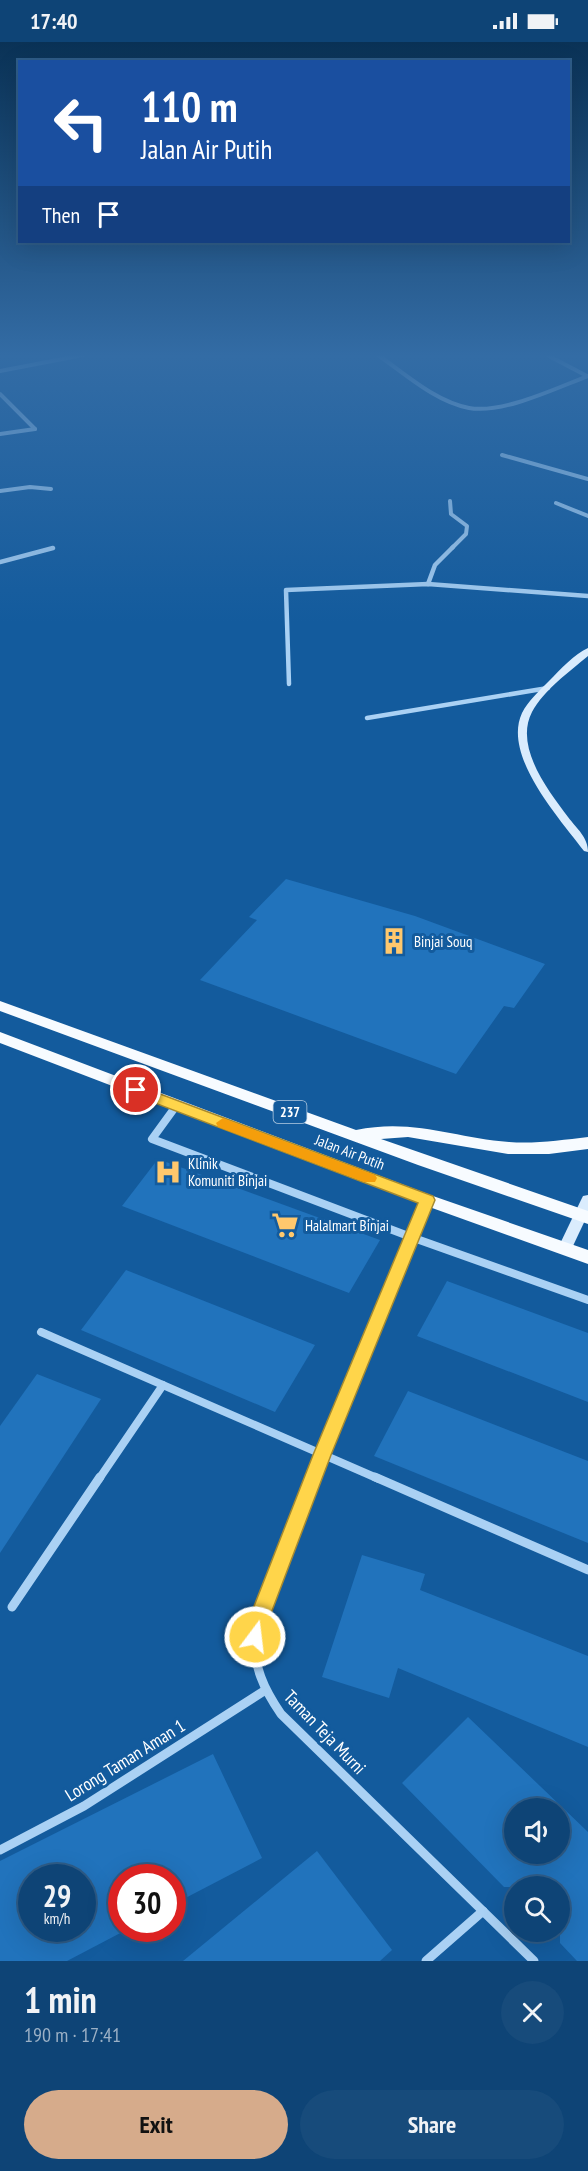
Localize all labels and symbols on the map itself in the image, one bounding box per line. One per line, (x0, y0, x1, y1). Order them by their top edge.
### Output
building icon: Binjai Souq (379, 926, 409, 956)
place label: Binjai Souq (414, 932, 472, 951)
pin (110, 1064, 161, 1115)
road number: 237 (274, 1101, 306, 1123)
street label: Jalan Air Putih (312, 1130, 387, 1174)
place label: Klinik Komuniti Binjai (188, 1154, 267, 1190)
hospital icon: Klinik Komuniti Binjai (153, 1157, 183, 1187)
supermarket icon: Halalmart Binjai (270, 1210, 300, 1240)
place label: Halalmart Binjai (305, 1216, 389, 1235)
position arrow (223, 1605, 287, 1669)
street label: Taman Teja Murni (279, 1685, 371, 1779)
street label: Lorong Taman Aman 1 (61, 1714, 189, 1806)
speed limit sign: 30 (108, 1864, 186, 1942)

